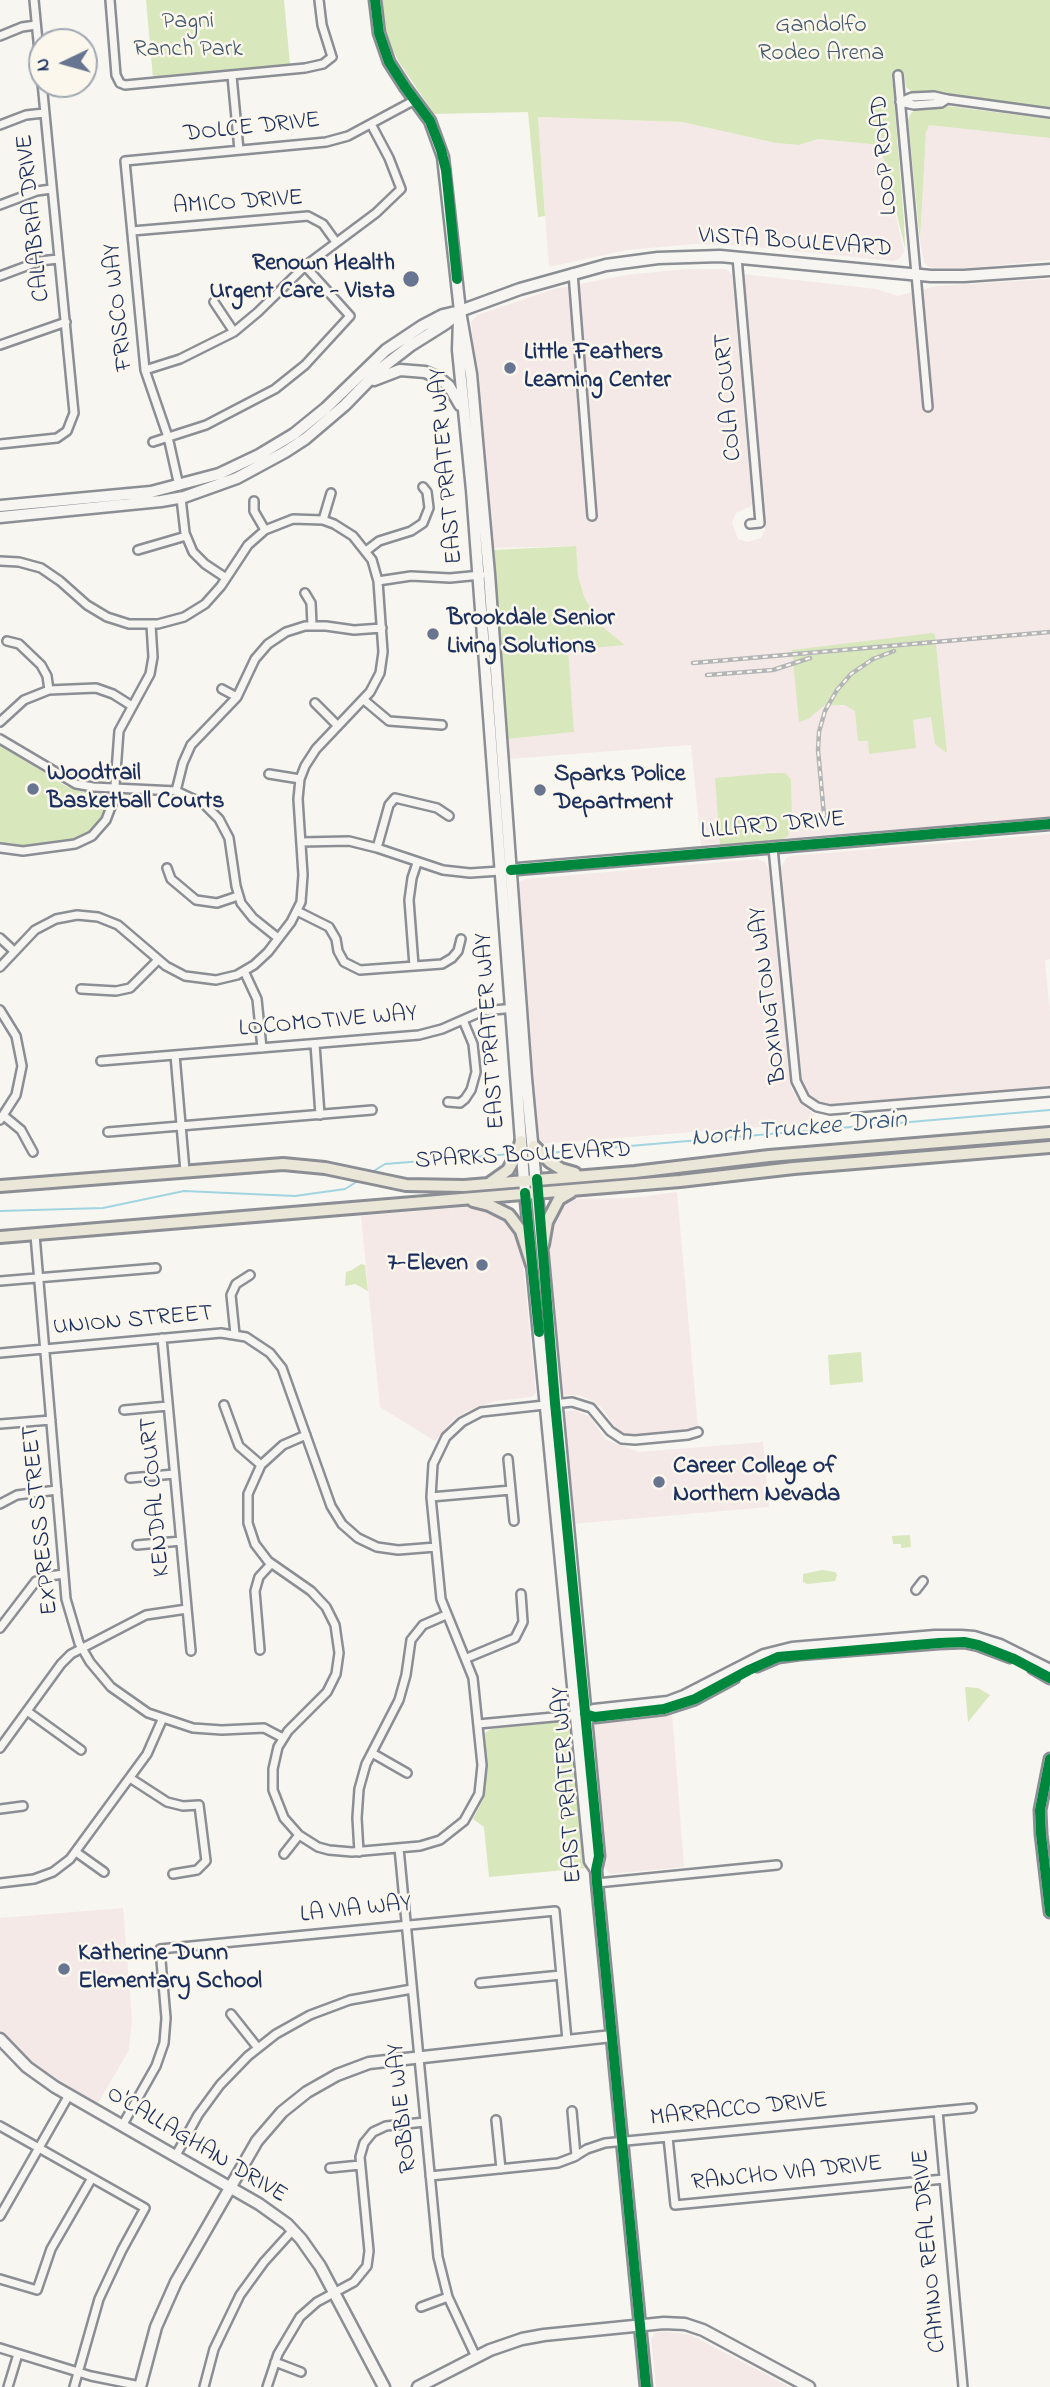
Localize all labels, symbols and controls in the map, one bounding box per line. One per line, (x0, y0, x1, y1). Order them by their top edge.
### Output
park label: Pagni Ranch Park (133, 9, 243, 65)
park label: Gandolfo Rodeo Arena (758, 13, 884, 69)
north arrow (28, 28, 98, 98)
text: N (30, 57, 58, 72)
street label: LOOP ROAD (866, 94, 906, 216)
street label: DOLCE DRIVE (182, 108, 322, 150)
street label: CALABRIA DRIVE (12, 133, 58, 303)
street label: AMICO DRIVE (172, 185, 304, 223)
street label: VISTA BOULEVARD (697, 223, 893, 265)
street label: FRISCO WAY (99, 242, 141, 372)
place label: Renown Health Urgent Care - Vista (210, 251, 395, 307)
marker: Renown Health Urgent Care - Vista (401, 269, 421, 289)
street label: COLA COURT (710, 332, 750, 462)
place label: Little Feathers Learning Center (524, 340, 671, 396)
marker: Little Feathers Learning Center (502, 360, 518, 376)
street label: EAST PRATER WAY (425, 367, 471, 565)
place label: Brookdale Senior Living Solutions (447, 606, 615, 662)
marker: Brookdale Senior Living Solutions (425, 626, 441, 642)
place label: Woodtrail Basketball Courts (47, 761, 224, 817)
place label: Sparks Police Department (554, 762, 686, 818)
marker: Woodtrail Basketball Courts (25, 781, 41, 797)
marker: Sparks Police Department (532, 782, 548, 798)
street label: LILLARD DRIVE (700, 806, 846, 848)
street label: BOXINGTON WAY (745, 905, 795, 1085)
street label: EAST PRATER WAY (471, 932, 513, 1130)
street label: LOCOMOTIVE WAY (238, 1001, 418, 1045)
water label: North Truckee Drain (690, 1106, 908, 1156)
street label: SPARKS BOULEVARD (414, 1137, 632, 1177)
place label: 7-Eleven (387, 1251, 468, 1279)
marker: 7-Eleven (474, 1257, 490, 1273)
street label: UNION STREET (52, 1301, 214, 1343)
street label: KENDAL COURT (136, 1416, 178, 1578)
street label: EXPRESS STREET (18, 1424, 66, 1616)
place label: Career College of Northern Nevada (673, 1454, 840, 1510)
marker: Career College of Northern Nevada (651, 1474, 667, 1490)
street label: EAST PRATER WAY (548, 1686, 590, 1884)
street label: LA VIA WAY (299, 1891, 413, 1931)
place label: Katherine Dunn Elementary School (78, 1941, 262, 1997)
marker: Katherine Dunn Elementary School (56, 1961, 72, 1977)
street label: ROBBIE WAY (383, 2042, 425, 2174)
street label: O'CALLAGHAN DRIVE (100, 2081, 292, 2211)
street label: MARRACCO DRIVE (649, 2087, 829, 2135)
street label: CAMINO REAL DRIVE (908, 2148, 954, 2354)
street label: RANCHO VIA DRIVE (690, 2151, 884, 2199)

